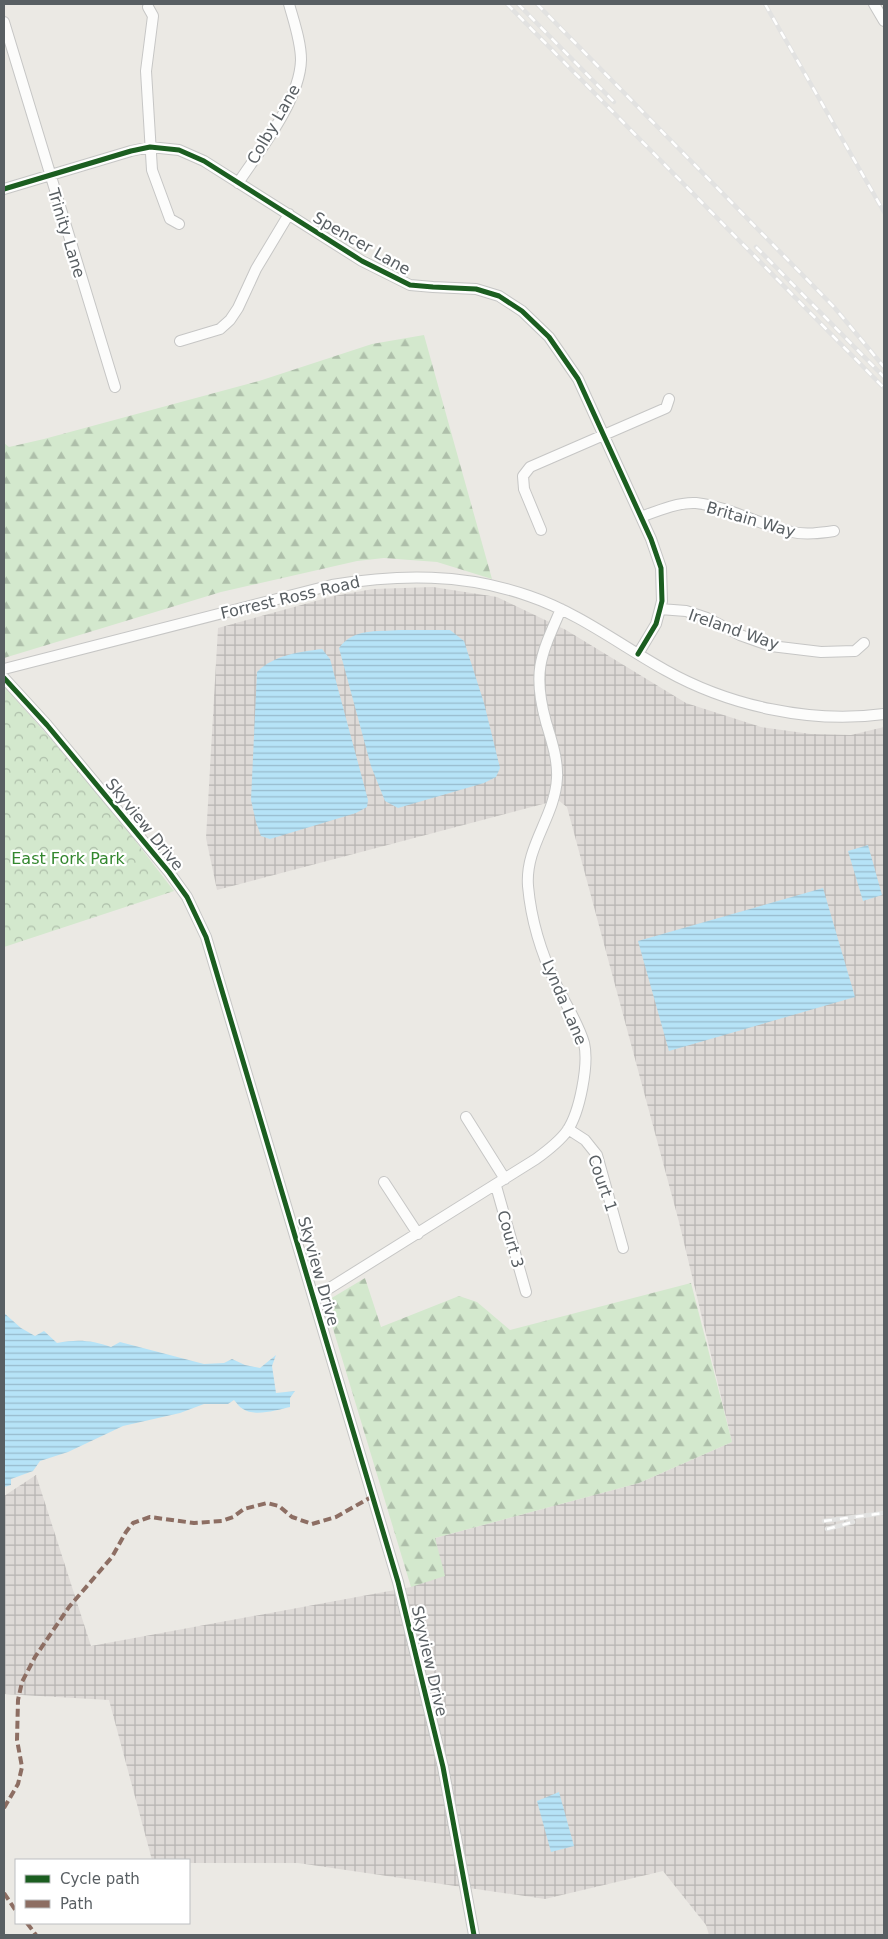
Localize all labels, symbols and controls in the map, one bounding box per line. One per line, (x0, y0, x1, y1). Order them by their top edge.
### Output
street label: Colby Lane (243, 81, 304, 167)
street label: Trinity Lane (44, 185, 89, 280)
street label: Spencer Lane (310, 208, 414, 279)
street label: Britain Way (704, 498, 798, 541)
street label: Forrest Ross Road (219, 572, 362, 623)
street label: Ireland Way (686, 605, 782, 654)
street label: Skyview Drive (102, 774, 188, 874)
park label: East Fork Park (11, 849, 126, 868)
street label: Lynda Lane (538, 957, 591, 1048)
street label: Court 1 (584, 1152, 621, 1214)
street label: Court 3 (493, 1208, 528, 1270)
street label: Skyview Drive (294, 1214, 343, 1328)
street label: Skyview Drive (408, 1604, 451, 1718)
legend (15, 1859, 190, 1924)
text: Cycle path (60, 1870, 140, 1888)
text: Path (60, 1895, 93, 1913)

